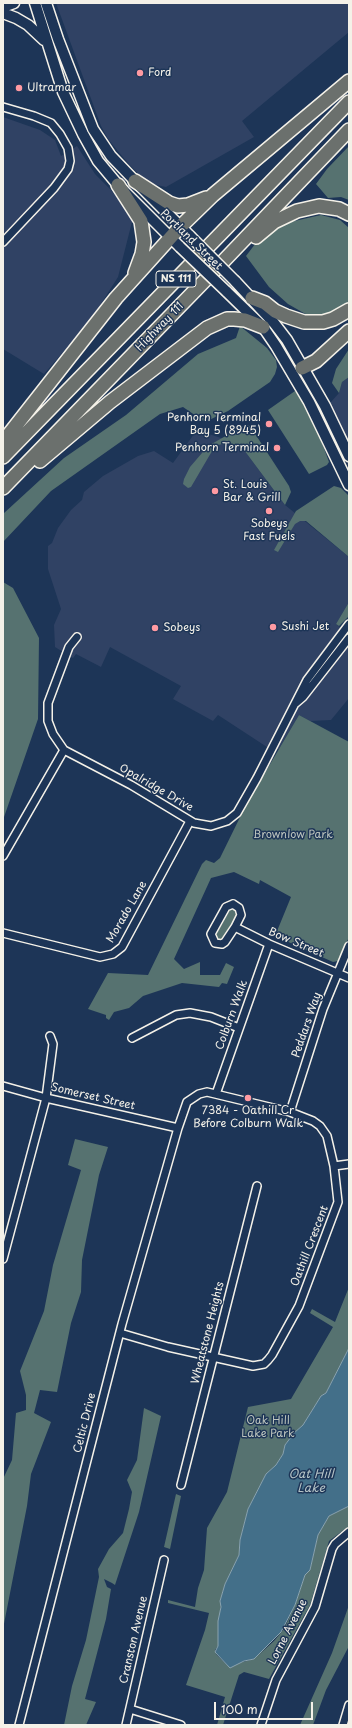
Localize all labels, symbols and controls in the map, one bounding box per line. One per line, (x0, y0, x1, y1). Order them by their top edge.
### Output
place label: Ford (148, 66, 172, 80)
marker: Ford (135, 68, 145, 78)
place label: Ultramar (27, 81, 76, 95)
marker: Ultramar (14, 83, 24, 93)
street label: Portland Street (157, 207, 225, 273)
road number: NS 111 (156, 271, 196, 287)
street label: Highway 111 (133, 300, 187, 354)
place label: Penhorn Terminal Bay 5 (8945) (167, 411, 261, 437)
marker: Penhorn Terminal Bay 5 (8945) (264, 419, 274, 429)
place label: Penhorn Terminal (175, 441, 269, 455)
marker: Penhorn Terminal (272, 443, 282, 453)
place label: St. Louis Bar & Grill (223, 478, 280, 504)
marker: St. Louis Bar & Grill (210, 486, 220, 496)
marker: Sobeys Fast Fuels (264, 506, 274, 516)
place label: Sobeys Fast Fuels (243, 517, 295, 543)
place label: Sushi Jet (281, 620, 329, 634)
place label: Sobeys (163, 621, 200, 635)
marker: Sushi Jet (268, 622, 278, 632)
marker: Sobeys (150, 623, 160, 633)
street label: Opalridge Drive (117, 761, 195, 815)
park label: Brownlow Park (253, 828, 333, 842)
street label: Morado Lane (104, 879, 150, 945)
street label: Bow Street (266, 925, 326, 961)
street label: Colburn Walk (213, 978, 251, 1052)
street label: Peddars Way (290, 991, 324, 1059)
street label: Somerset Street (50, 1081, 136, 1113)
marker: 7384 - Oathill Cr Before Colburn Walk (243, 1093, 253, 1103)
place label: 7384 - Oathill Cr Before Colburn Walk (193, 1104, 303, 1130)
street label: Oathill Crescent (289, 1204, 331, 1288)
street label: Wheatstone Heights (189, 1280, 227, 1386)
street label: Celtic Drive (71, 1392, 99, 1454)
park label: Oak Hill Lake Park (241, 1414, 295, 1440)
water label: Oat Hill Lake (289, 1468, 333, 1496)
street label: Cranston Avenue (117, 1595, 151, 1685)
street label: Lorne Avenue (266, 1597, 310, 1667)
scale bar (216, 1694, 315, 1720)
text: 100 m (221, 1700, 258, 1718)

